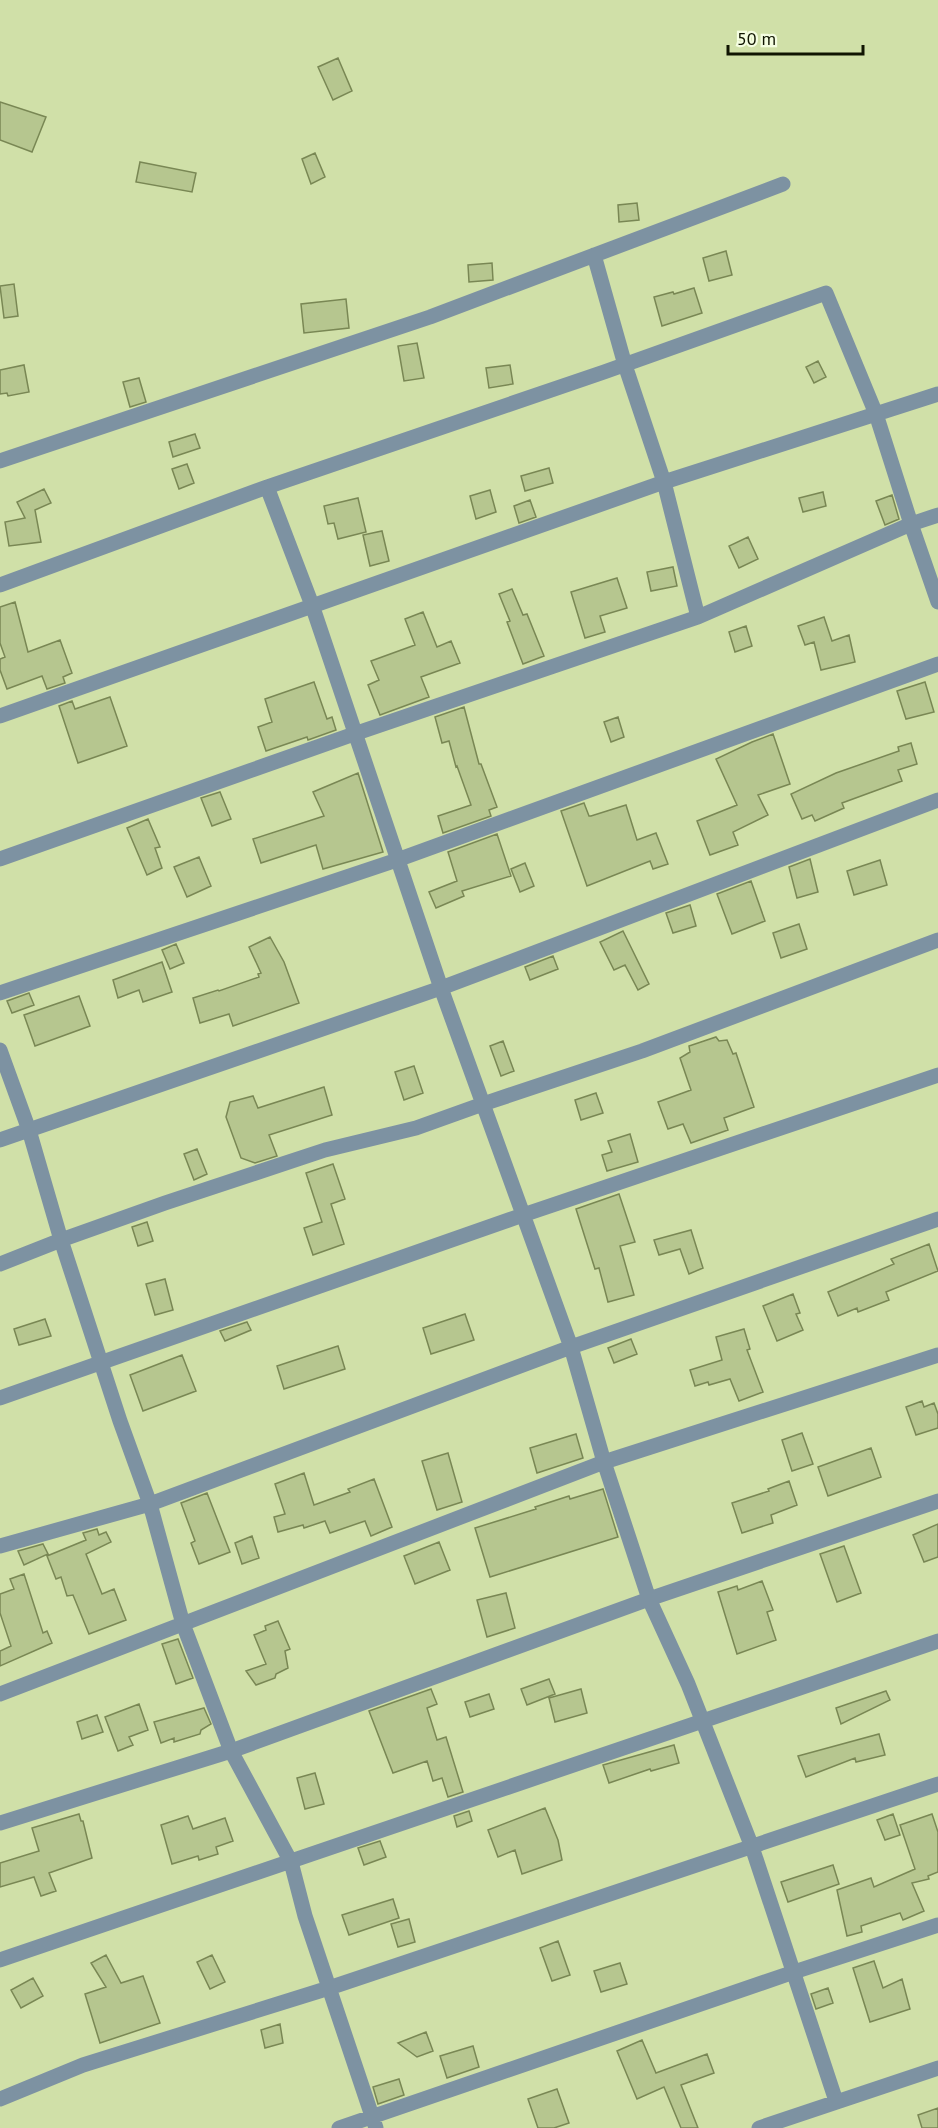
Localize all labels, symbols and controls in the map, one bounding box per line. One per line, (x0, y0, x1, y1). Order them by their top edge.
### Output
scale bar (728, 18, 863, 56)
text: 50 m (737, 27, 776, 50)

